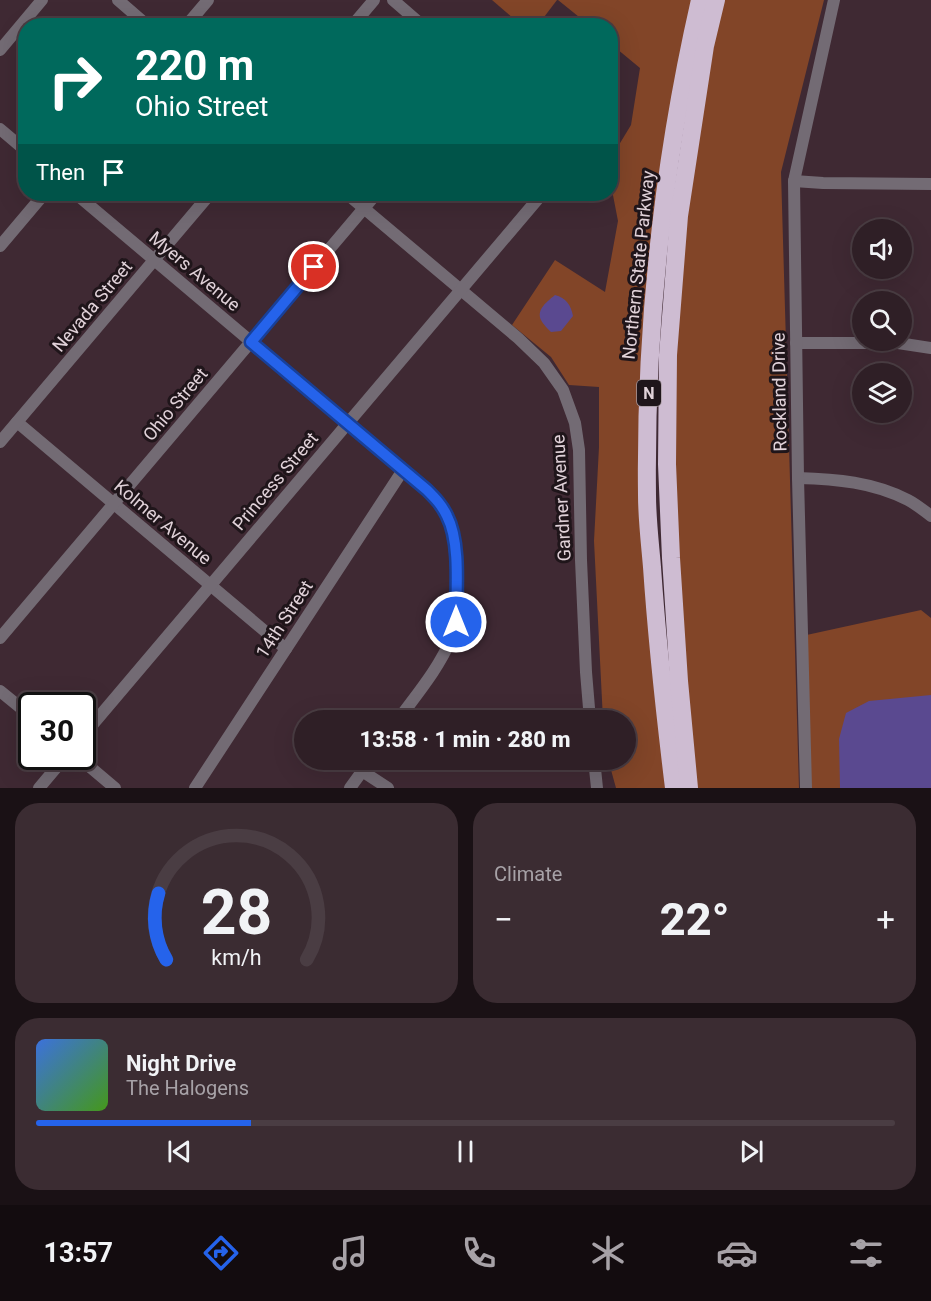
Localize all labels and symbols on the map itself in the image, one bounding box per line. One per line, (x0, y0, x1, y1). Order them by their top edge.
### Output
street label: Northern State Parkway (618, 169, 658, 360)
street label: Myers Avenue (145, 227, 245, 315)
pin (288, 241, 339, 292)
street label: Nevada Street (48, 256, 136, 356)
street label: Rockland Drive (767, 332, 791, 452)
street label: Ohio Street (138, 363, 212, 445)
road number: N (637, 380, 661, 406)
street label: Princess Street (228, 428, 322, 534)
street label: Gardner Avenue (547, 434, 575, 562)
street label: Kolmer Avenue (110, 475, 216, 569)
street label: 14th Street (251, 576, 317, 662)
position arrow (424, 590, 488, 654)
speed limit sign: 30 (18, 692, 96, 770)

